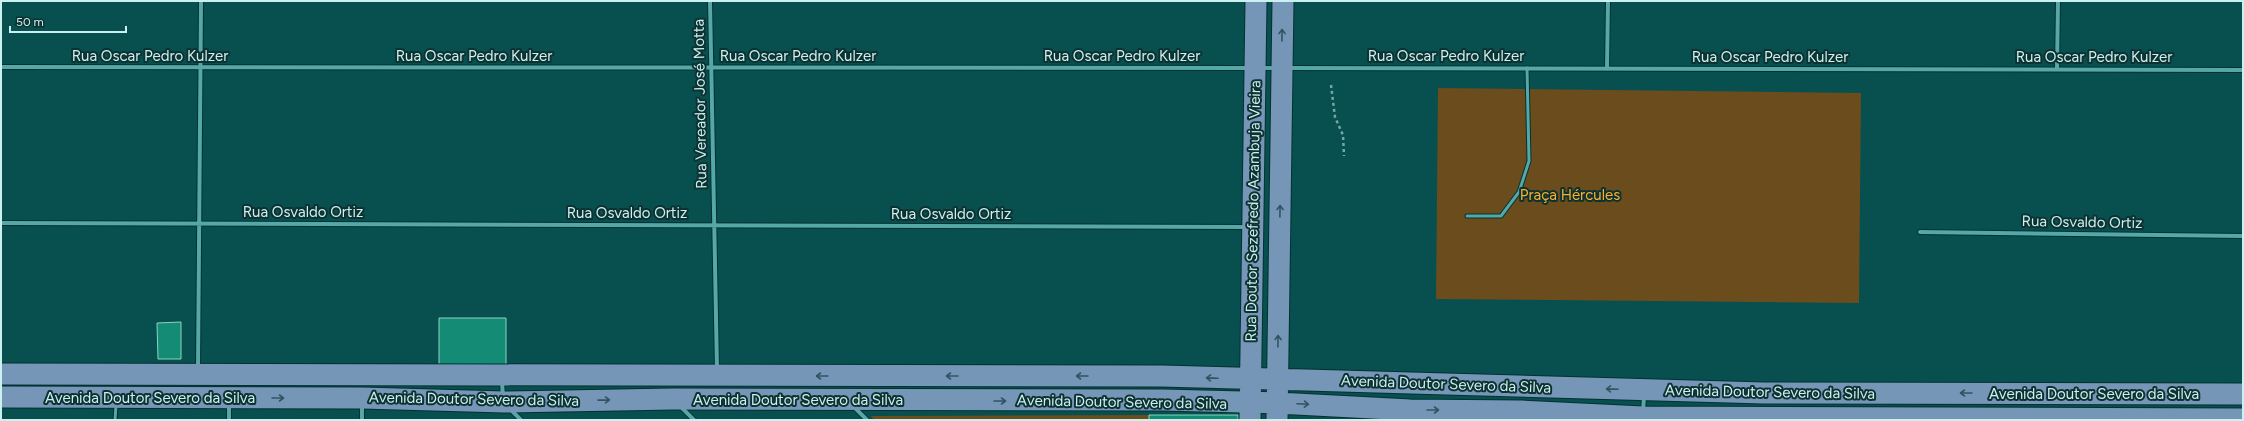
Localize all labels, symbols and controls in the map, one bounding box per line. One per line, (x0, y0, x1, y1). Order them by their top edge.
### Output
scale bar (10, 8, 126, 34)
text: 50 m (16, 15, 44, 29)
street label: Rua Vereador José Motta (690, 19, 710, 189)
one-way arrow (1278, 29, 1286, 42)
street label: Rua Oscar Pedro Kulzer (72, 47, 228, 65)
street label: Rua Oscar Pedro Kulzer (396, 47, 552, 65)
street label: Rua Oscar Pedro Kulzer (720, 47, 876, 65)
street label: Rua Oscar Pedro Kulzer (1044, 47, 1200, 65)
street label: Rua Oscar Pedro Kulzer (1368, 47, 1524, 65)
street label: Rua Oscar Pedro Kulzer (1692, 48, 1848, 66)
street label: Rua Oscar Pedro Kulzer (2016, 48, 2172, 66)
street label: Rua Doutor Sezefredo Azambuja Vieira (1242, 80, 1264, 342)
park label: Praça Hércules (1520, 186, 1620, 204)
street label: Rua Osvaldo Ortiz (243, 203, 363, 221)
street label: Rua Osvaldo Ortiz (567, 204, 687, 222)
street label: Rua Osvaldo Ortiz (891, 205, 1011, 223)
one-way arrow (1276, 205, 1284, 218)
street label: Rua Osvaldo Ortiz (2021, 212, 2143, 232)
one-way arrow (1274, 335, 1282, 348)
street label: Avenida Doutor Severo da Silva (1341, 371, 1551, 397)
one-way arrow (816, 372, 829, 380)
one-way arrow (946, 372, 959, 380)
one-way arrow (1076, 372, 1089, 380)
one-way arrow (1206, 374, 1219, 382)
street label: Avenida Doutor Severo da Silva (1665, 381, 1875, 403)
one-way arrow (1606, 385, 1619, 393)
street label: Avenida Doutor Severo da Silva (1989, 385, 2199, 403)
street label: Avenida Doutor Severo da Silva (369, 388, 579, 410)
street label: Avenida Doutor Severo da Silva (45, 389, 255, 407)
one-way arrow (1960, 389, 1973, 397)
street label: Avenida Doutor Severo da Silva (693, 391, 903, 409)
street label: Avenida Doutor Severo da Silva (1017, 391, 1227, 413)
one-way arrow (271, 394, 284, 402)
one-way arrow (597, 396, 610, 404)
one-way arrow (993, 397, 1006, 405)
one-way arrow (1296, 401, 1309, 408)
one-way arrow (1426, 406, 1439, 414)

